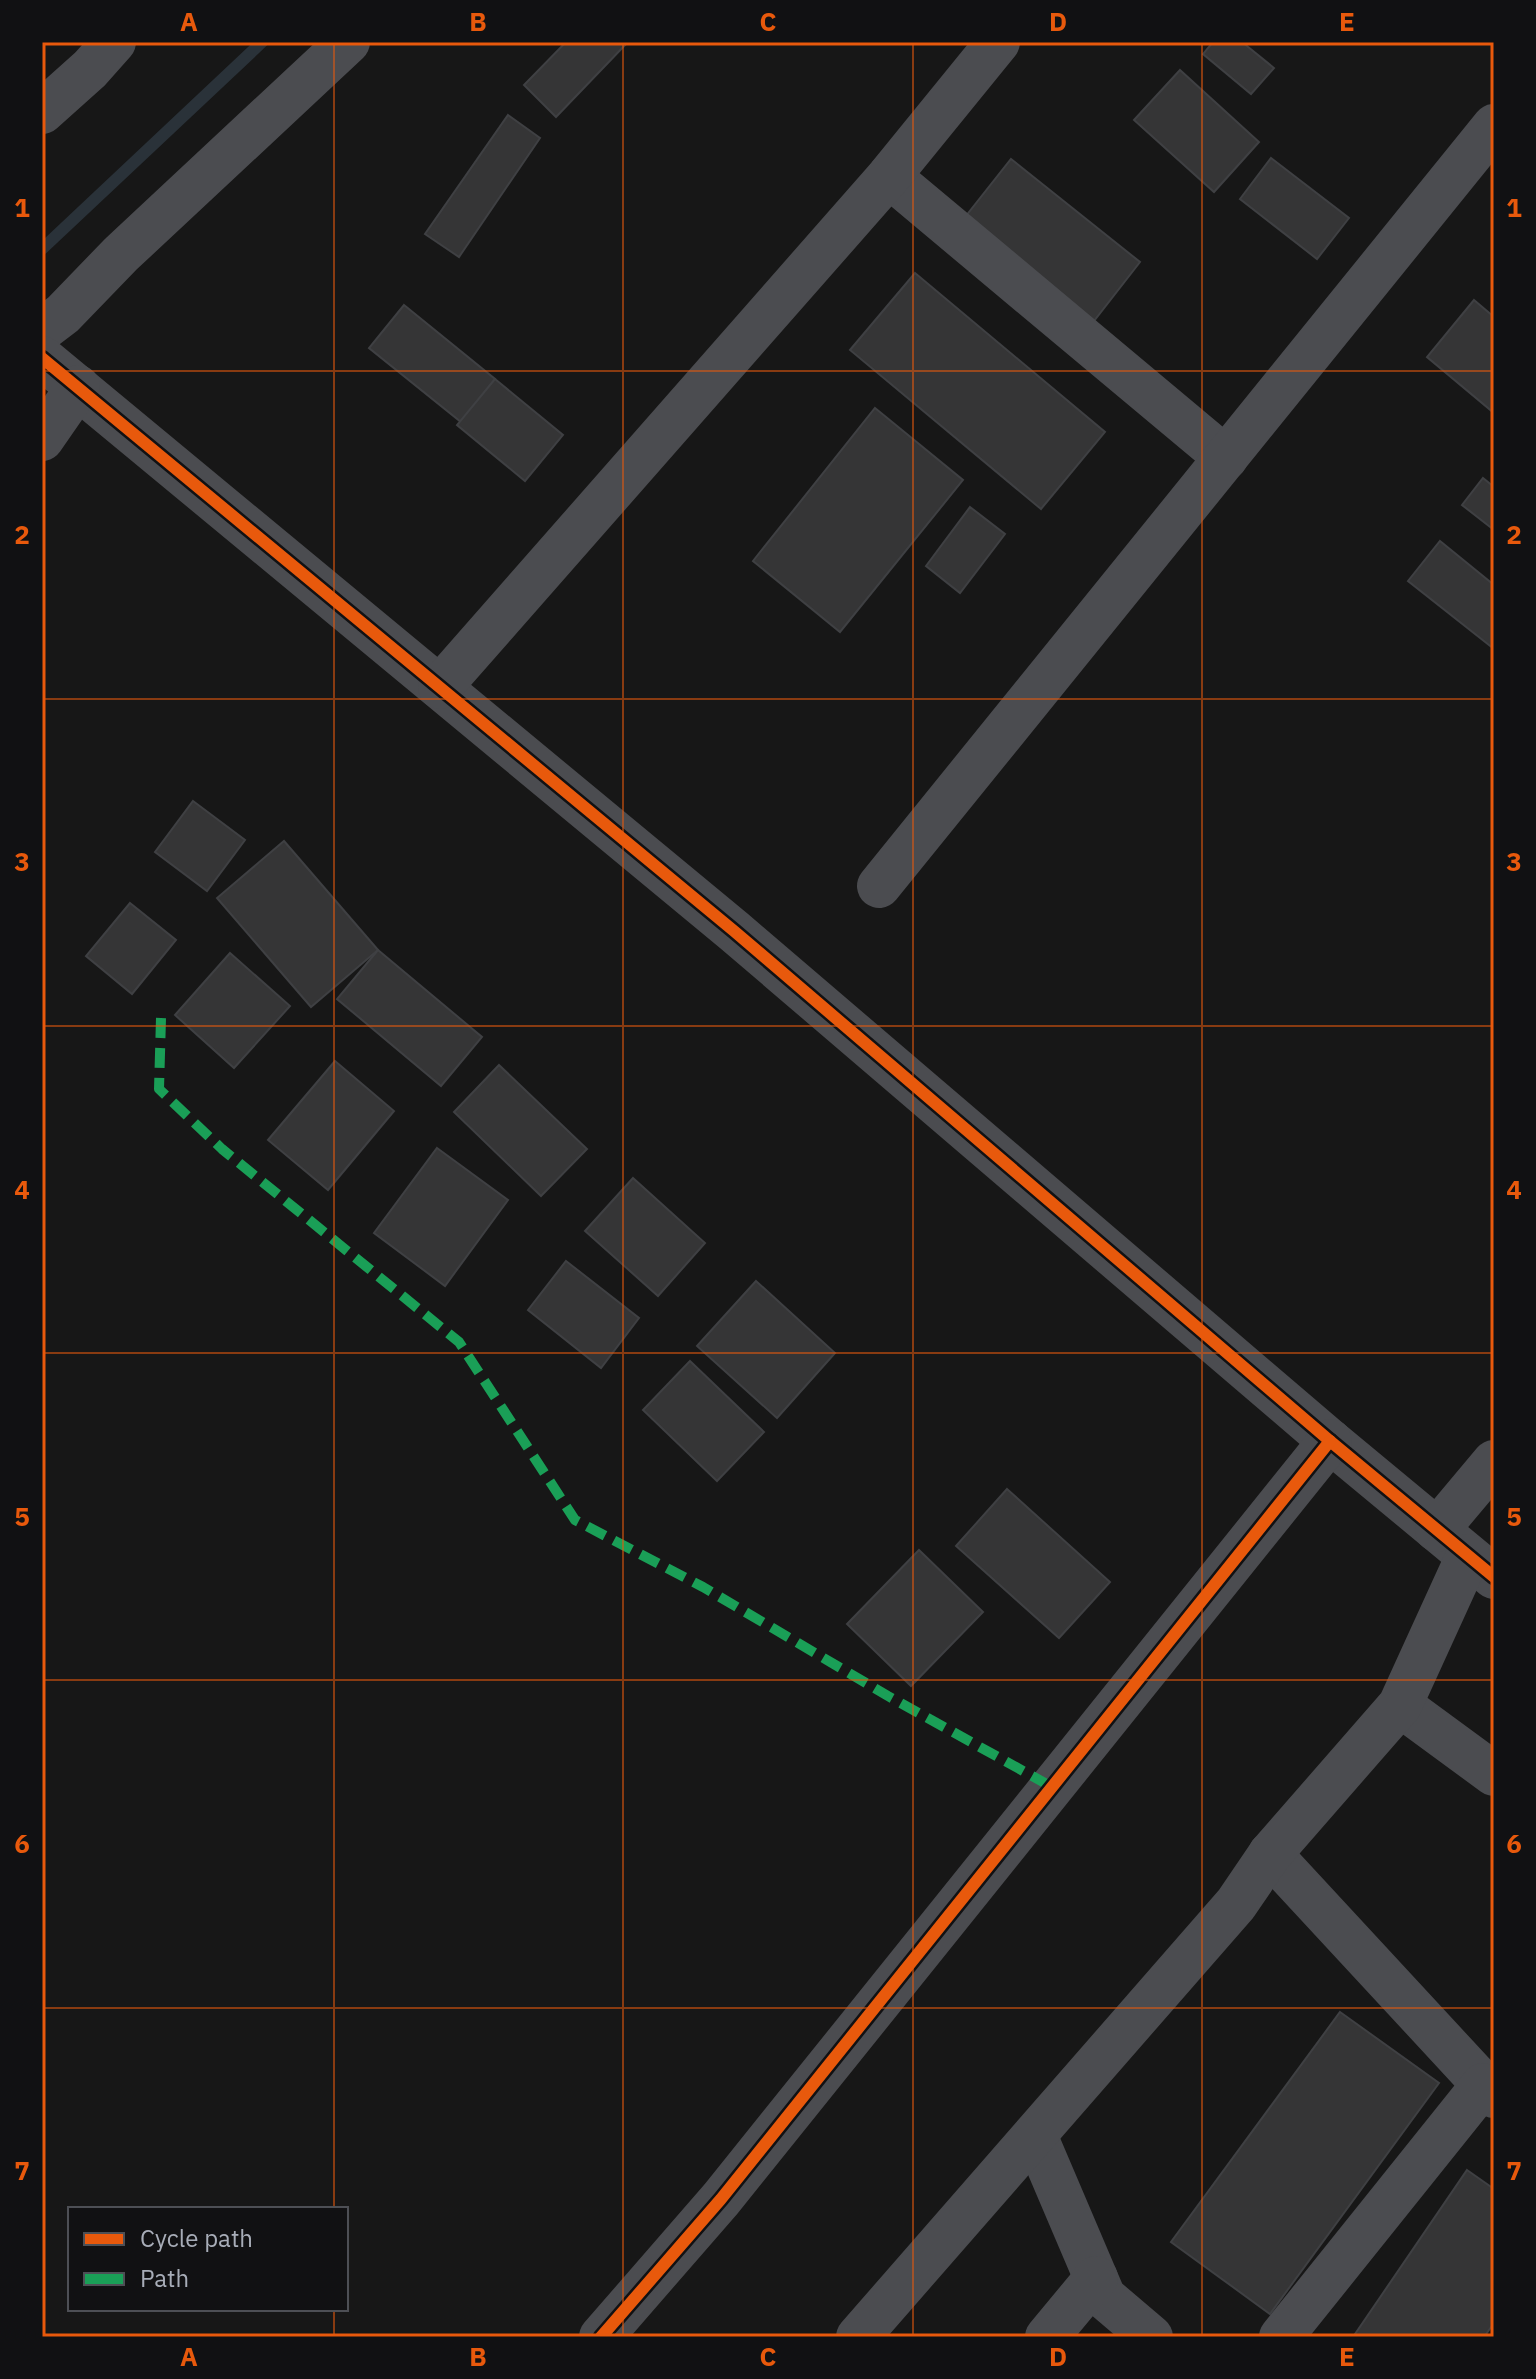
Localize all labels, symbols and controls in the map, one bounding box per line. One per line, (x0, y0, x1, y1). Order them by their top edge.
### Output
text: A (180, 4, 198, 38)
text: B (469, 4, 487, 38)
text: C (760, 4, 777, 38)
text: D (1049, 4, 1067, 38)
text: E (1339, 4, 1355, 38)
text: 1 (14, 190, 30, 224)
text: 1 (1506, 190, 1522, 224)
text: 2 (14, 517, 30, 551)
text: 2 (1506, 517, 1522, 551)
text: 3 (14, 844, 30, 878)
text: 3 (1506, 844, 1522, 878)
text: 4 (14, 1172, 30, 1206)
text: 4 (1506, 1172, 1522, 1206)
text: 5 (14, 1499, 30, 1533)
text: 5 (1506, 1499, 1522, 1533)
text: 6 (14, 1826, 30, 1860)
text: 6 (1506, 1826, 1522, 1860)
text: 7 (14, 2153, 30, 2187)
text: 7 (1506, 2153, 1522, 2187)
legend (68, 2207, 348, 2311)
text: Cycle path (140, 2222, 253, 2254)
text: Path (140, 2262, 189, 2294)
text: A (180, 2339, 198, 2373)
text: B (469, 2339, 487, 2373)
text: C (760, 2339, 777, 2373)
text: D (1049, 2339, 1067, 2373)
text: E (1339, 2339, 1355, 2373)

